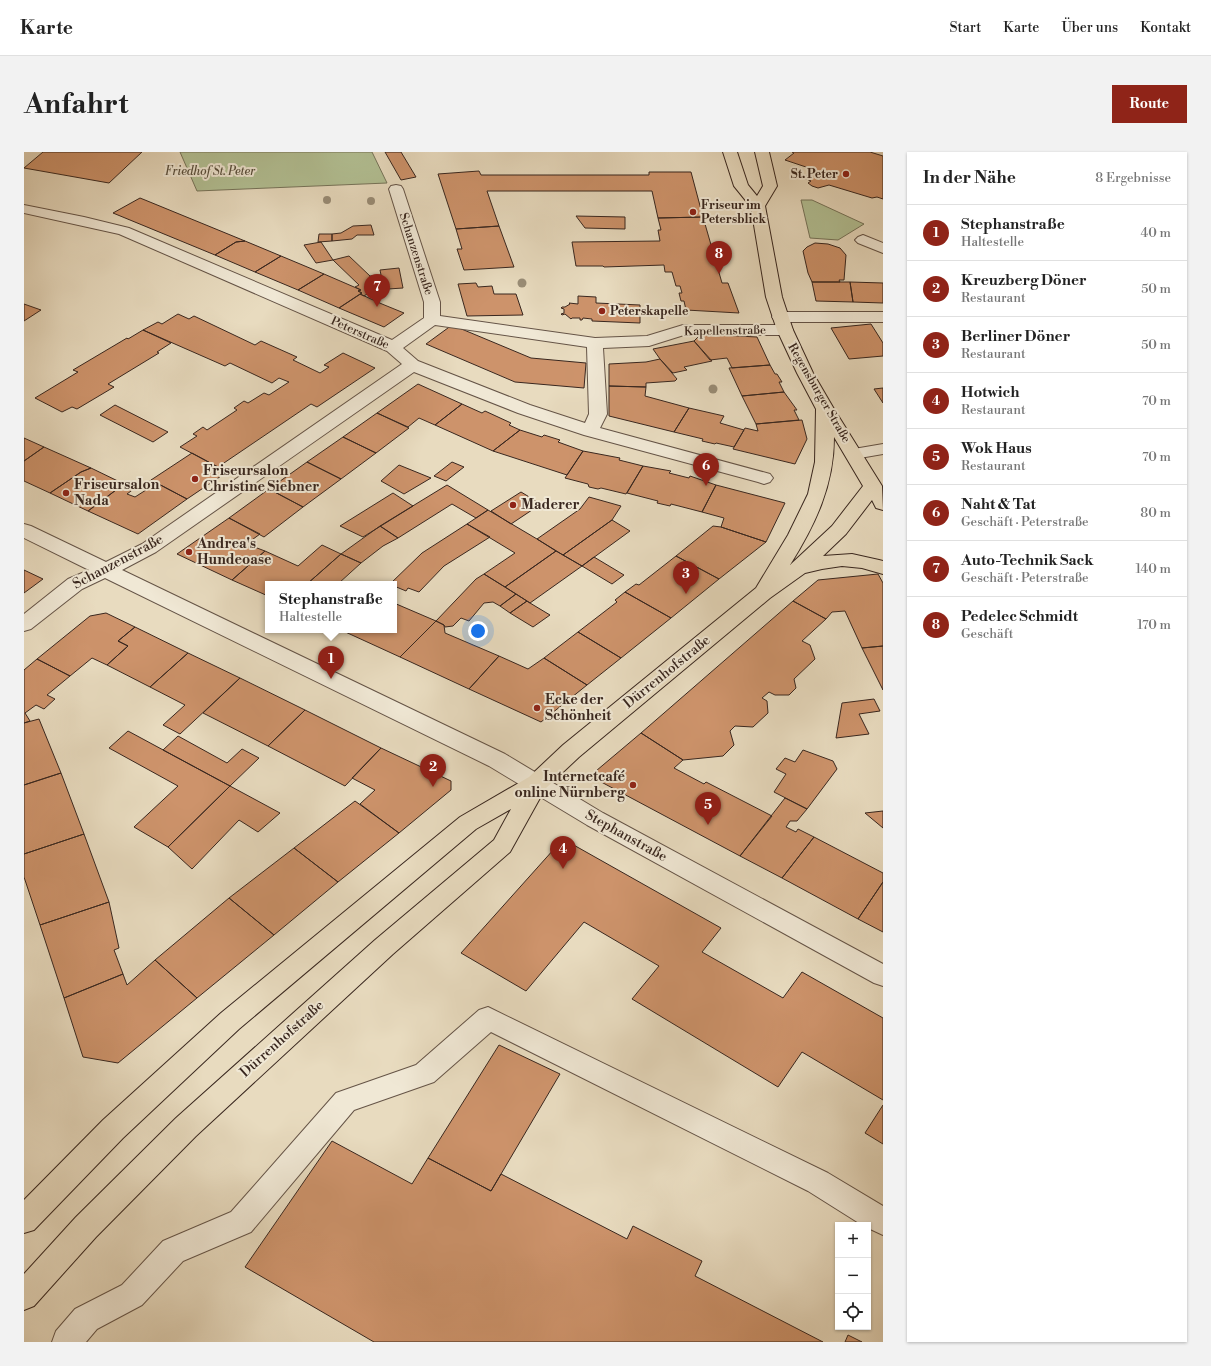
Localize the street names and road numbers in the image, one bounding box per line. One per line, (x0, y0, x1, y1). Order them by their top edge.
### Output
street label: Schanzenstraße (396, 211, 436, 297)
street label: Peterstraße (328, 313, 392, 353)
street label: Kapellenstraße (684, 323, 766, 339)
street label: Regensburger Straße (784, 341, 854, 445)
street label: Schanzenstraße (70, 531, 166, 593)
street label: Dürrenhofstraße (620, 631, 714, 713)
street label: Stephanstraße (582, 806, 670, 866)
street label: Dürrenhofstraße (236, 997, 328, 1081)

